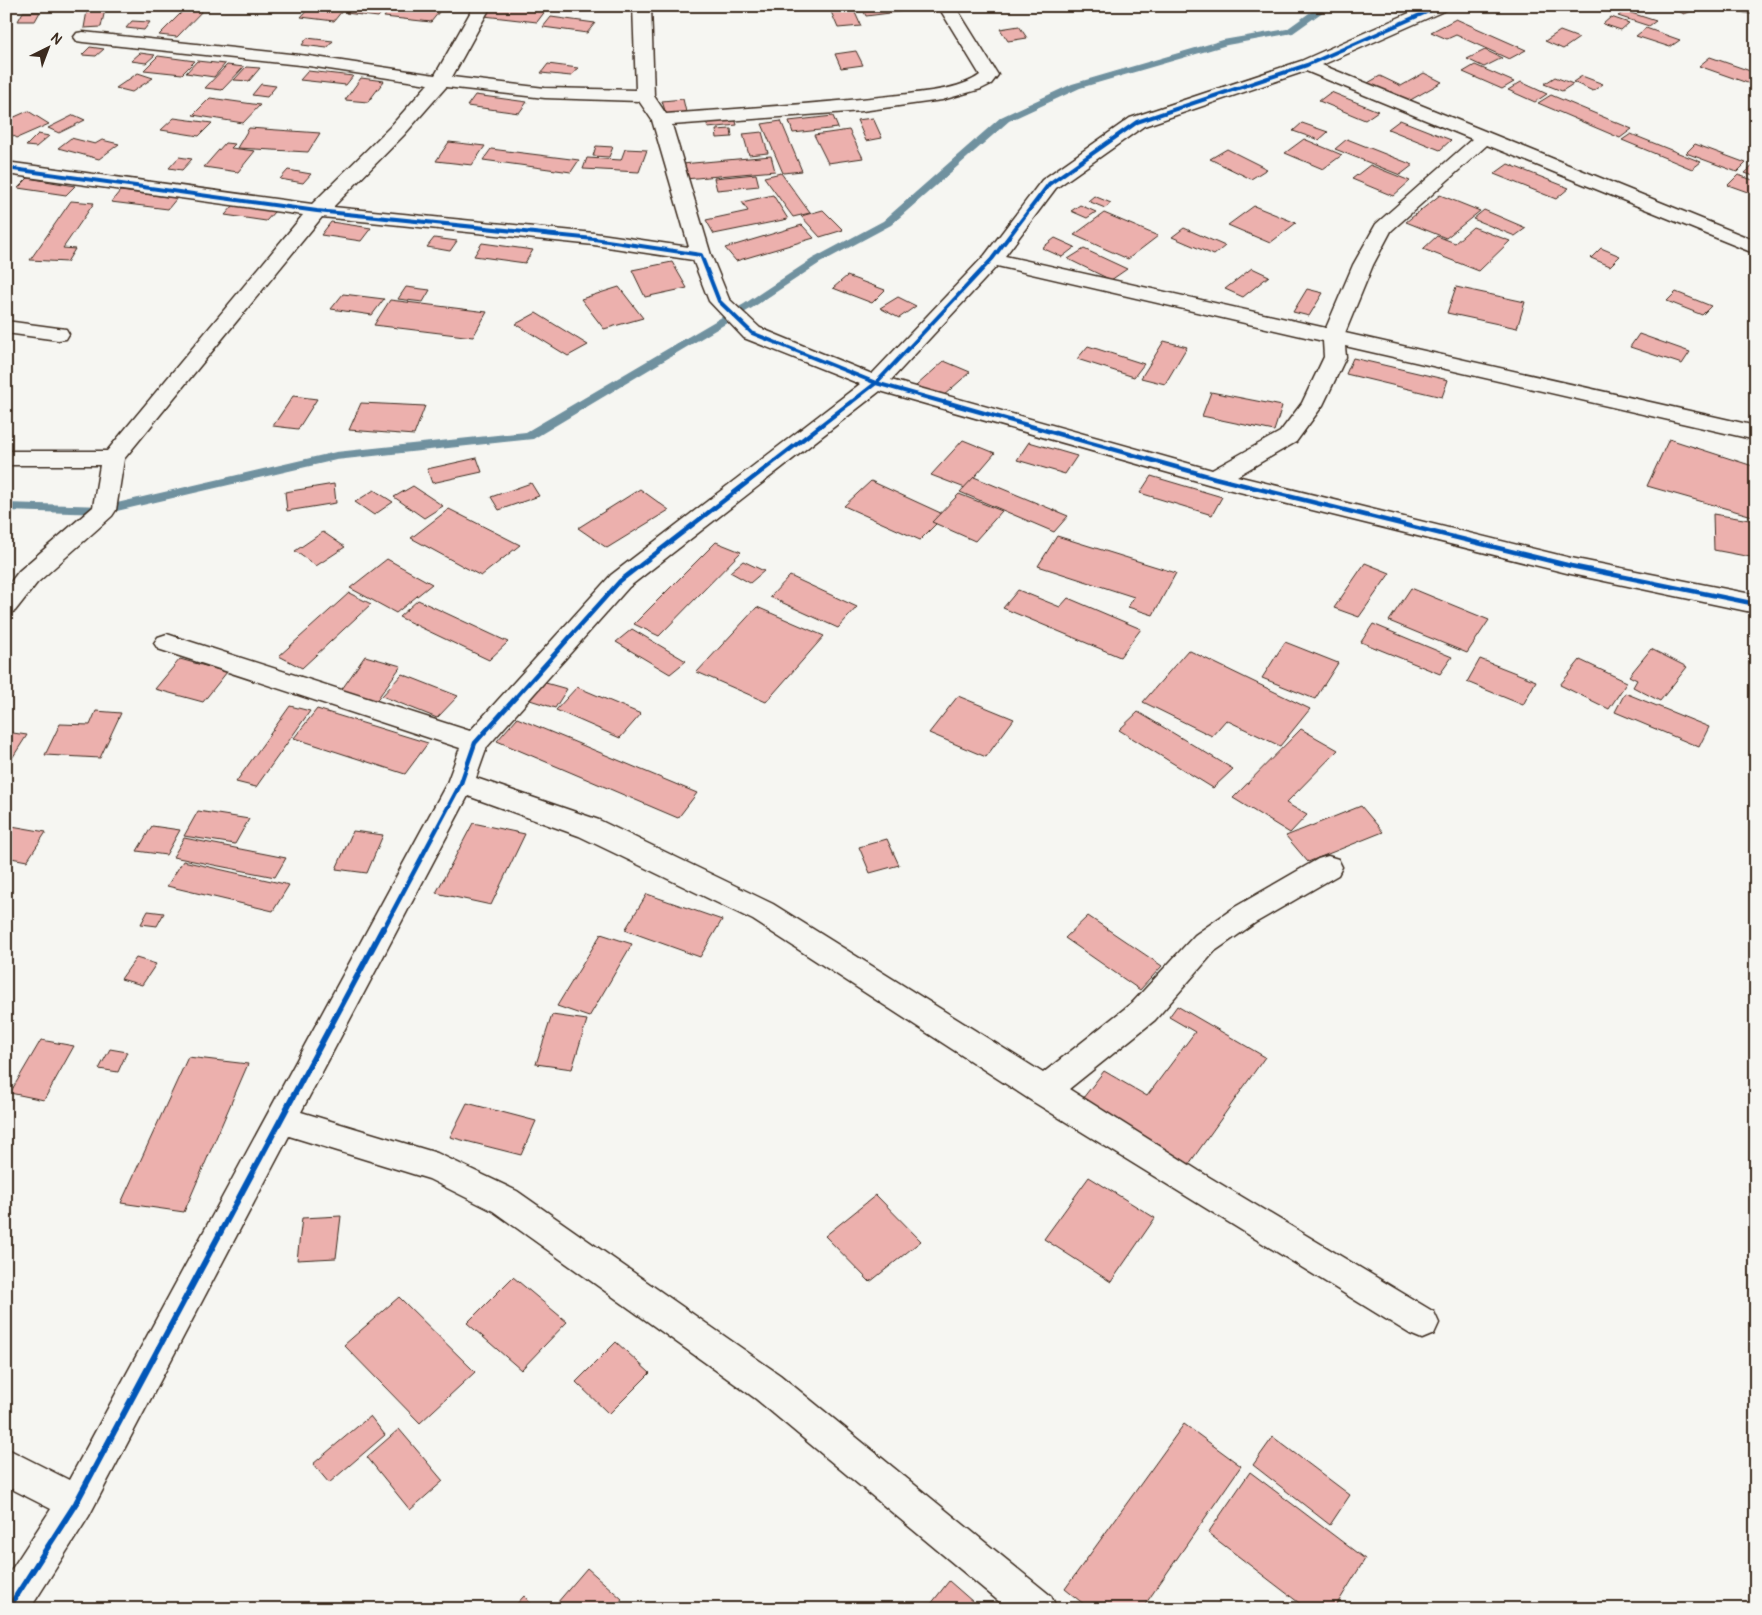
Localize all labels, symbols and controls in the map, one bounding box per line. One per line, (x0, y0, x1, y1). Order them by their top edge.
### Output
north arrow (22, 22, 72, 72)
text: N (47, 29, 66, 48)

